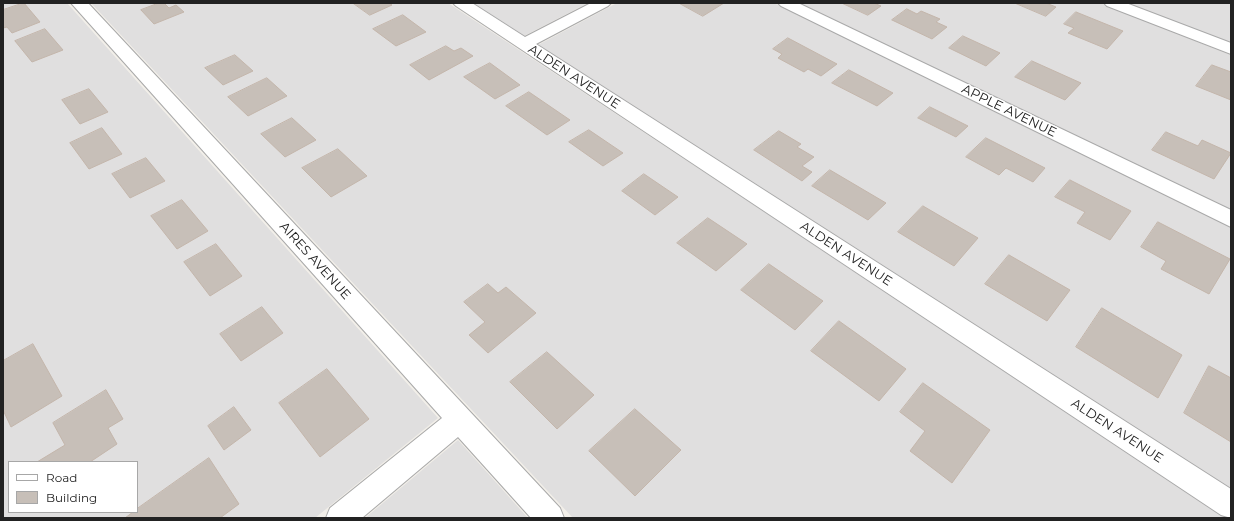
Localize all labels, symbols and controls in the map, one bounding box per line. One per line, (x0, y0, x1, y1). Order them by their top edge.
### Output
street label: ALDEN AVENUE (525, 41, 623, 113)
street label: APPLE AVENUE (959, 81, 1059, 141)
street label: ALDEN AVENUE (797, 218, 895, 290)
street label: AIRES AVENUE (276, 219, 354, 303)
street label: ALDEN AVENUE (1068, 395, 1166, 467)
legend (8, 461, 138, 513)
text: Road (46, 470, 77, 485)
text: Building (46, 490, 97, 505)

